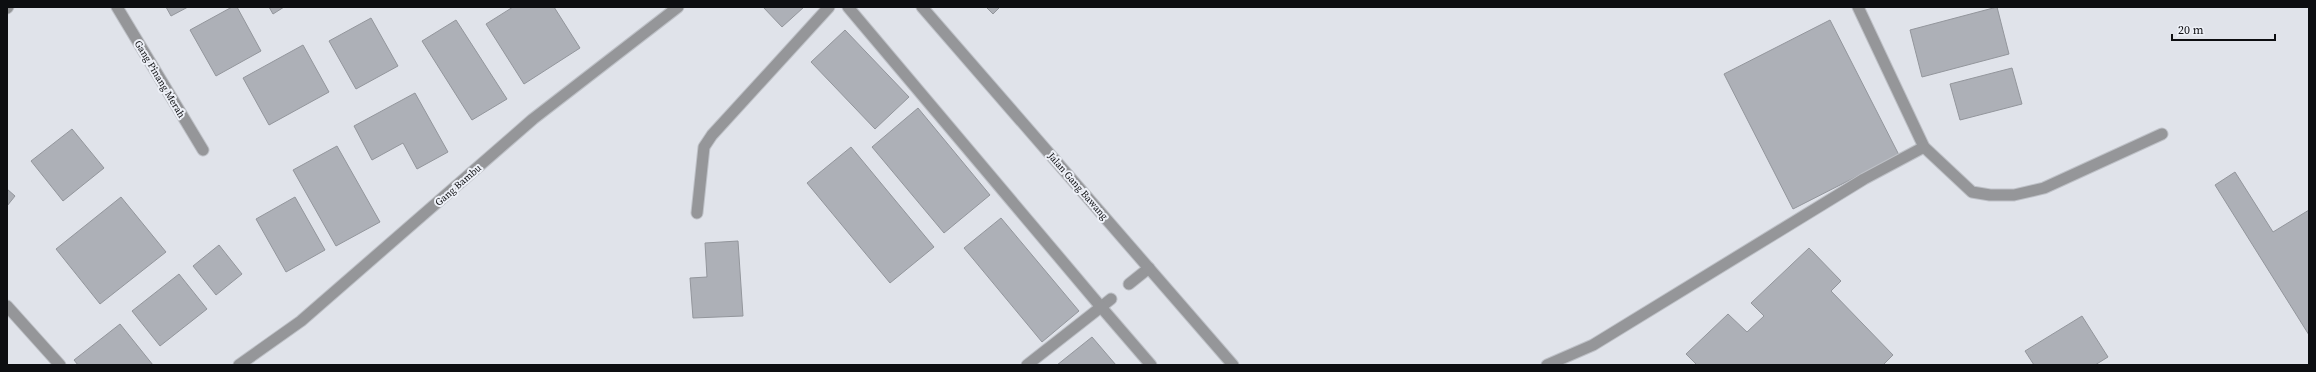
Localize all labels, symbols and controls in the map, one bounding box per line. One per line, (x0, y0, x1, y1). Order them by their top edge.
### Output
scale bar (2172, 16, 2275, 42)
text: 20 m (2178, 22, 2204, 38)
street label: Gang Pinang Merah (132, 38, 188, 120)
street label: Jalan Gang Bawang (1044, 149, 1111, 222)
street label: Gang Bambu (432, 161, 484, 209)

